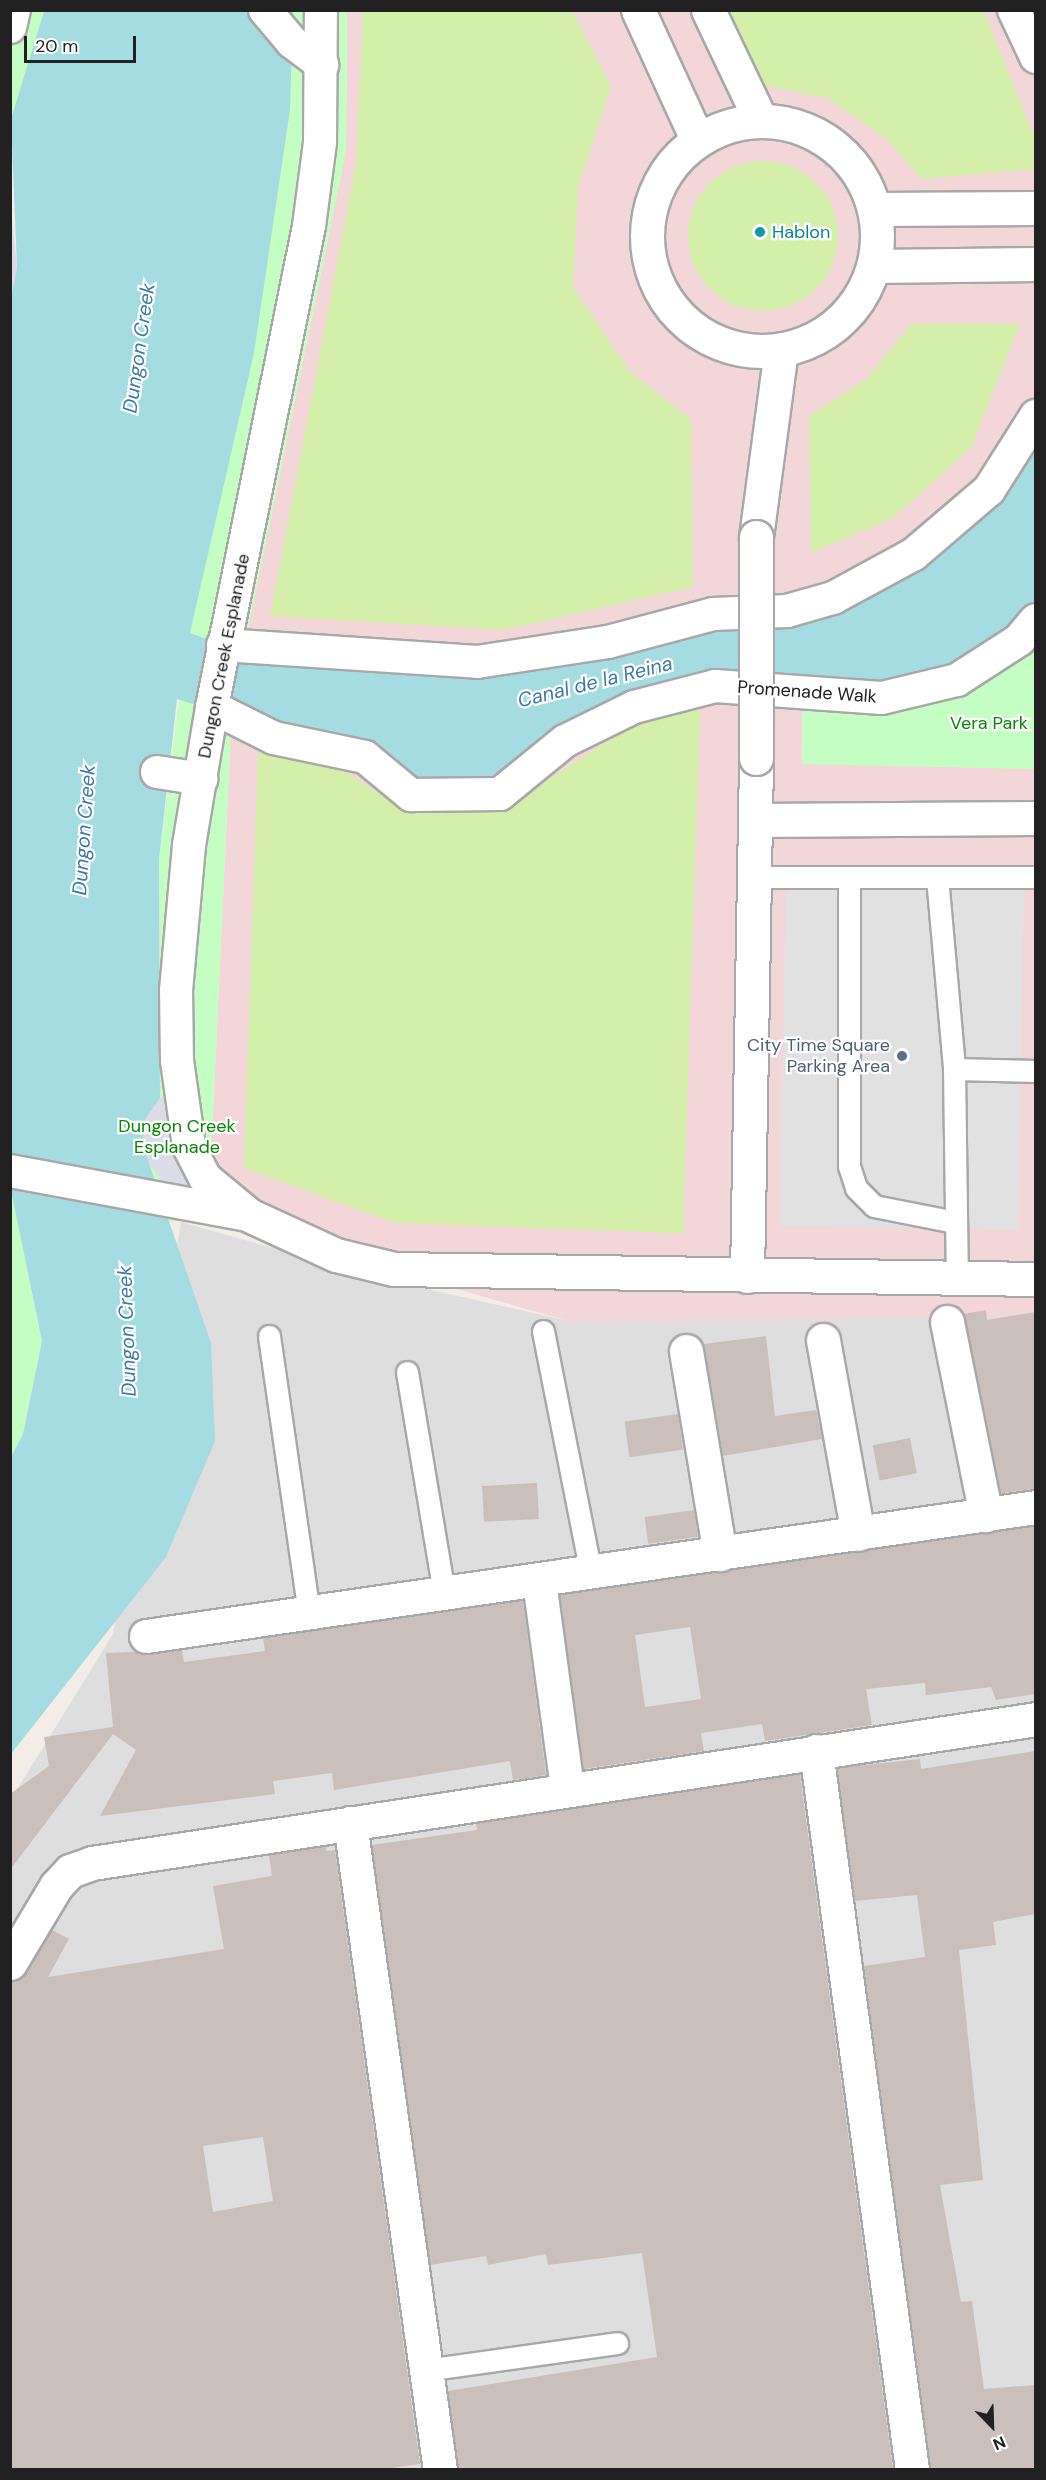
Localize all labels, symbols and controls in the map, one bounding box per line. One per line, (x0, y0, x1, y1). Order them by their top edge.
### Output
scale bar (27, 24, 140, 62)
text: 20 m (35, 34, 78, 58)
place label: Hablon (772, 221, 830, 243)
marker: Hablon (753, 225, 767, 239)
water label: Dungon Creek (118, 281, 160, 415)
street label: Dungon Creek Esplanade (194, 552, 254, 760)
water label: Canal de la Reina (515, 651, 675, 713)
street label: Promenade Walk (737, 676, 877, 708)
park label: Vera Park (950, 712, 1028, 734)
water label: Dungon Creek (67, 764, 101, 896)
place label: City Time Square Parking Area (747, 1035, 890, 1078)
marker: City Time Square Parking Area (895, 1049, 909, 1063)
park label: Dungon Creek Esplanade (118, 1116, 236, 1158)
water label: Dungon Creek (113, 1265, 141, 1397)
north arrow (962, 2396, 1022, 2456)
text: N (990, 2431, 1009, 2455)

